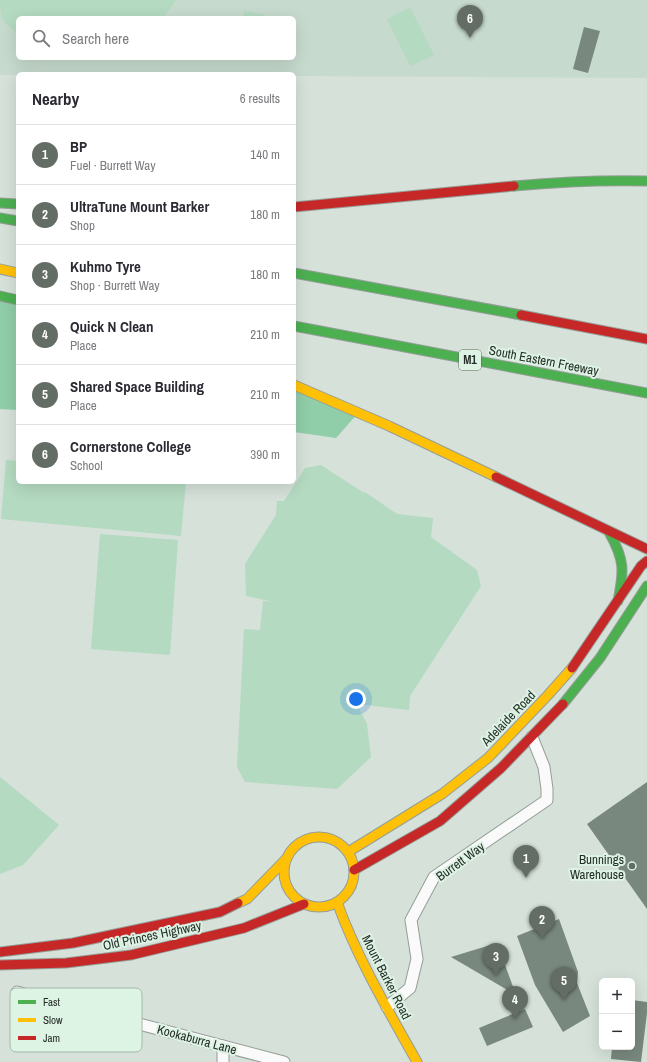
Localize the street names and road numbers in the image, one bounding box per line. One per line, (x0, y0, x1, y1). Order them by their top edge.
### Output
street label: South Eastern Freeway (488, 342, 601, 380)
road number: M1 (459, 350, 481, 370)
street label: Adelaide Road (477, 687, 539, 750)
street label: Burrett Way (433, 838, 488, 885)
street label: Old Princes Highway (101, 917, 203, 954)
street label: Mount Barker Road (358, 932, 415, 1022)
street label: Kookaburra Lane (155, 1021, 239, 1058)

